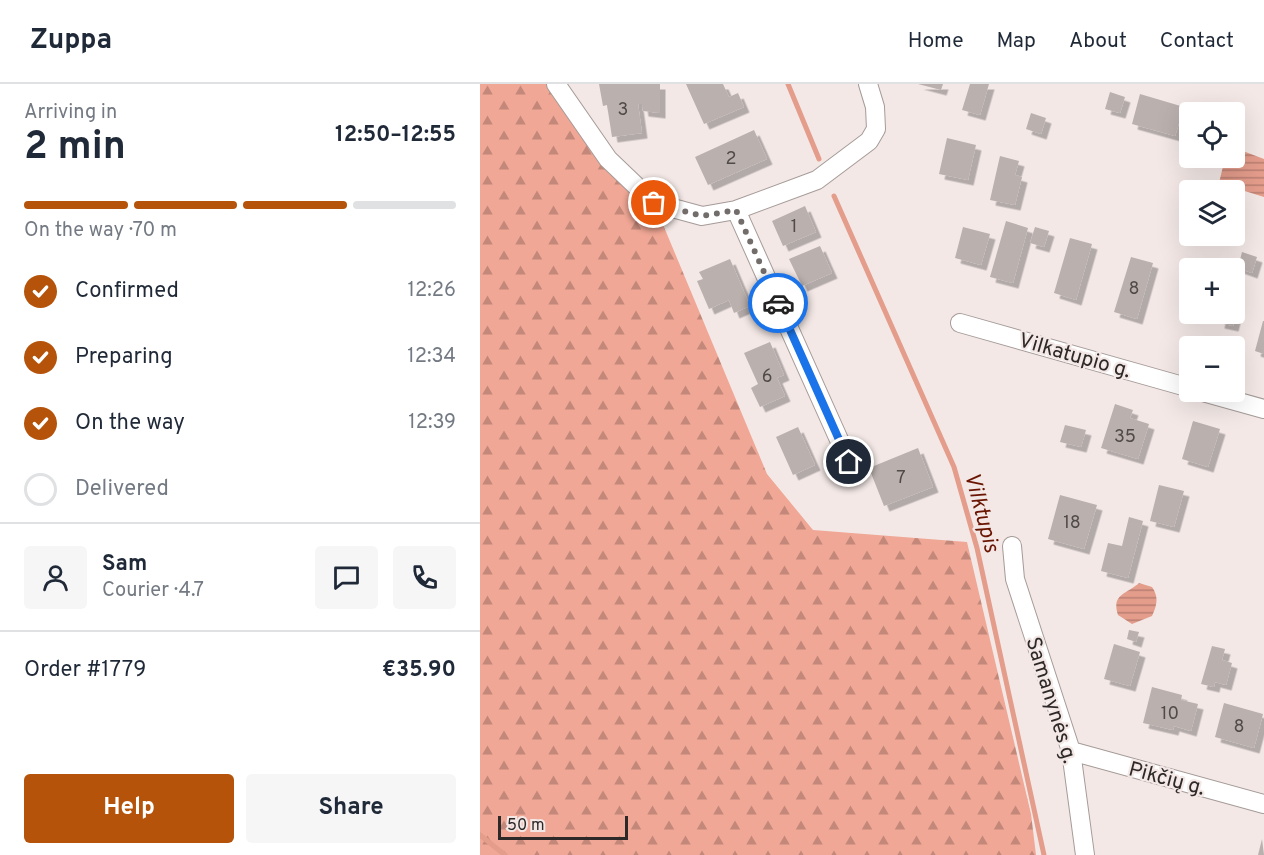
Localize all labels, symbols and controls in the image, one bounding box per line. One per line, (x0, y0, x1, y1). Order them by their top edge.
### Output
text: Zuppa (30, 23, 112, 59)
text: Home (908, 28, 964, 55)
text: Map (997, 28, 1036, 55)
text: About (1069, 28, 1127, 55)
text: Contact (1160, 28, 1234, 55)
house number: 3 (618, 99, 628, 122)
text: Arriving in (24, 100, 117, 126)
map controls (1179, 102, 1245, 402)
button: locate (1179, 102, 1245, 168)
text: 12:50–12:55 (335, 122, 456, 149)
text: 2 min (24, 124, 126, 173)
house number: 2 (725, 148, 737, 171)
pin (628, 177, 679, 228)
button: layers (1179, 180, 1245, 246)
icon: bag (637, 186, 670, 219)
house number: 1 (791, 216, 797, 239)
text: On the way · 70 m (24, 218, 177, 244)
button: + (1179, 258, 1245, 324)
courier (748, 273, 808, 333)
icon: check (24, 275, 57, 308)
text: Confirmed (75, 278, 179, 305)
text: 12:26 (408, 278, 456, 304)
house number: 8 (1129, 278, 1140, 301)
icon: car (762, 287, 795, 320)
street label: Vilkatupio g. (1015, 328, 1134, 385)
button: − (1179, 336, 1245, 402)
icon: check (24, 341, 57, 374)
text: Preparing (75, 344, 173, 371)
text: 12:34 (407, 344, 456, 370)
house number: 6 (762, 366, 772, 389)
icon: check (24, 407, 57, 440)
text: On the way (75, 410, 185, 437)
text: 12:39 (408, 410, 456, 436)
house number: 35 (1114, 426, 1136, 449)
pin (823, 436, 874, 487)
icon: home (832, 445, 865, 478)
house number: 7 (896, 467, 906, 490)
water label: Vilktupis (957, 470, 1004, 557)
text: Delivered (75, 476, 169, 503)
house number: 18 (1063, 512, 1081, 535)
button: person (24, 546, 87, 609)
button: chat (315, 546, 378, 609)
button: phone (393, 546, 456, 609)
text: Sam (102, 551, 147, 578)
text: Courier · 4.7 (102, 578, 204, 604)
street label: Samanynės g. (1019, 634, 1083, 767)
text: Order #1779 (24, 657, 146, 684)
text: €35.90 (382, 657, 456, 684)
house number: 10 (1161, 703, 1179, 726)
house number: 8 (1234, 716, 1245, 739)
street label: Pikčių g. (1125, 756, 1208, 803)
button: Help (24, 774, 234, 843)
button: Share (246, 774, 456, 843)
scale bar (498, 813, 628, 840)
text: 50 m (507, 816, 545, 836)

